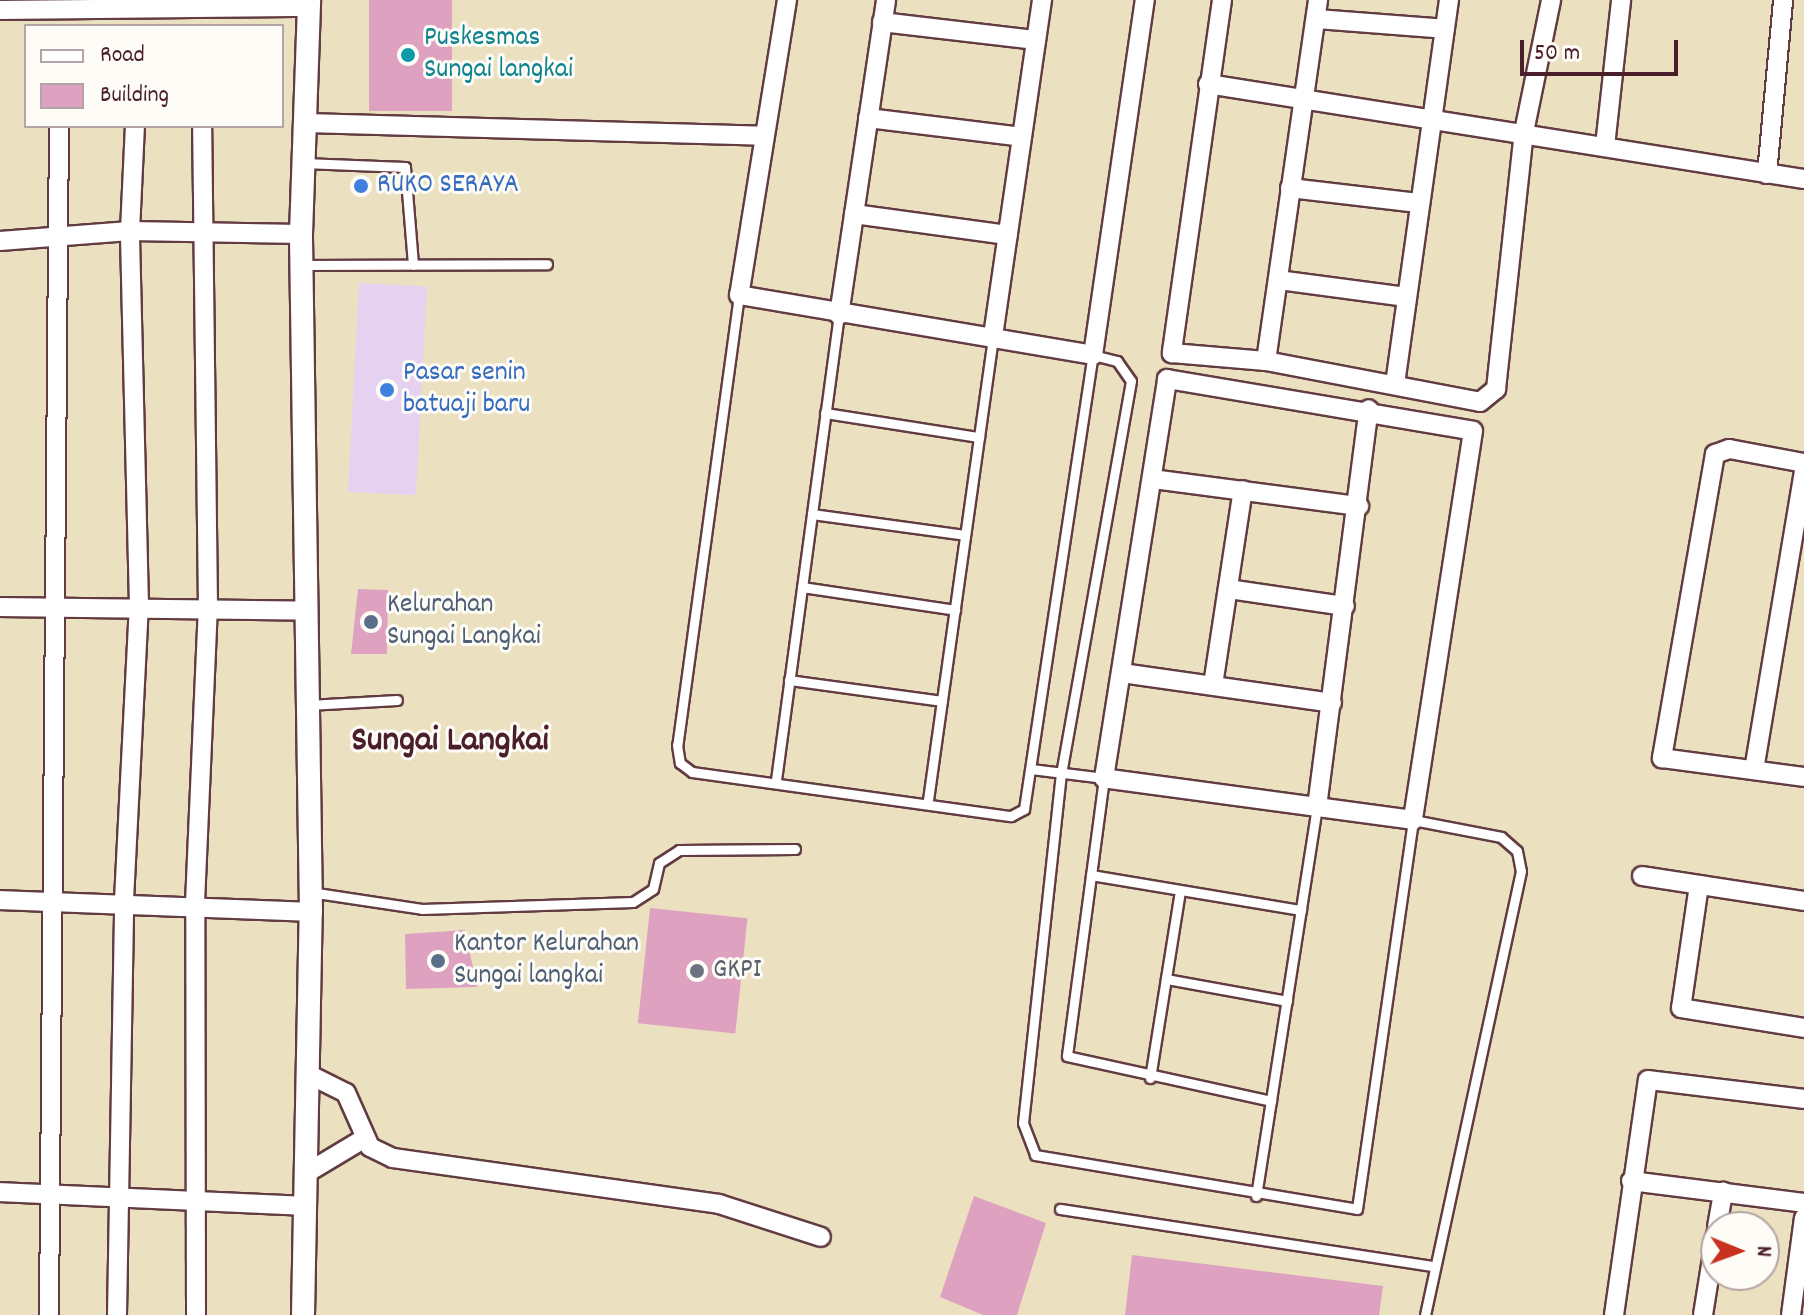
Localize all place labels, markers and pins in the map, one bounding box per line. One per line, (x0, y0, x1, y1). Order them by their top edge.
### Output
place label: Puskesmas Sungai langkai (424, 22, 573, 88)
marker: Puskesmas Sungai langkai (399, 46, 417, 64)
place label: RUKO SERAYA (377, 169, 519, 203)
marker: RUKO SERAYA (352, 177, 370, 195)
place label: Pasar senin batuaji baru (403, 357, 530, 423)
marker: Pasar senin batuaji baru (378, 381, 396, 399)
place label: Kelurahan Sungai Langkai (387, 589, 541, 655)
marker: Kelurahan Sungai Langkai (362, 613, 380, 631)
place label: Kantor Kelurahan Sungai langkai (454, 928, 639, 994)
marker: Kantor Kelurahan Sungai langkai (429, 952, 447, 970)
place label: GKPI (713, 954, 761, 988)
marker: GKPI (688, 962, 706, 980)

